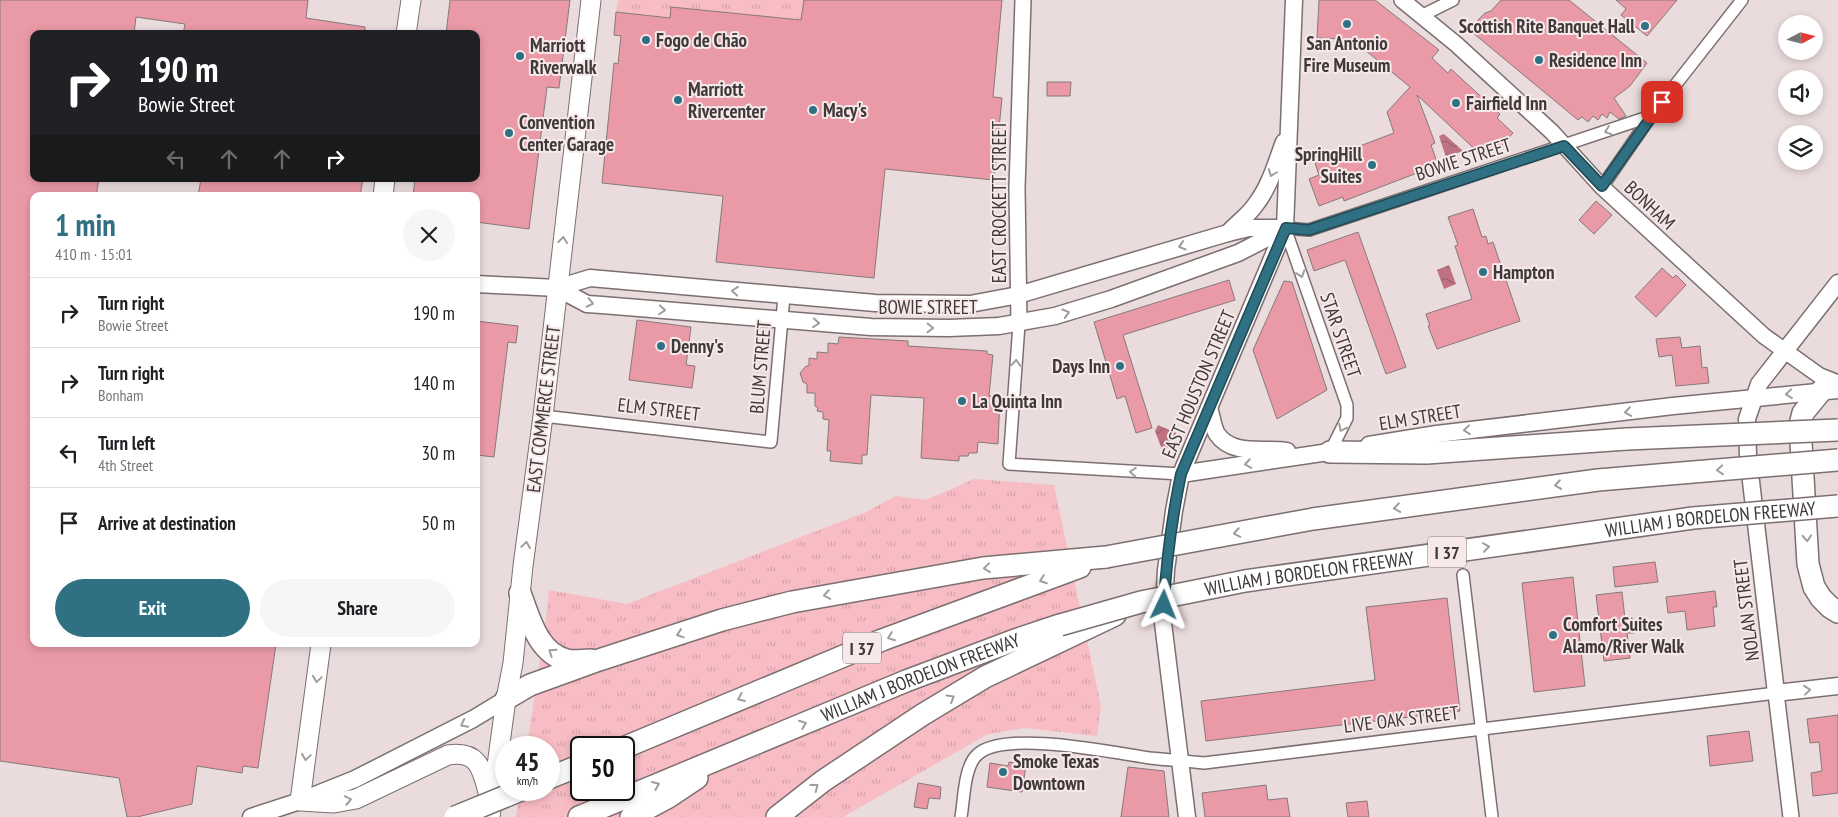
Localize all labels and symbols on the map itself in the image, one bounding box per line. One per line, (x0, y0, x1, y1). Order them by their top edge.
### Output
place label: Scottish Rite Banquet Hall (1459, 14, 1635, 38)
north arrow (1778, 15, 1822, 60)
marker: San Antonio Fire Museum (1341, 18, 1353, 30)
marker: Scottish Rite Banquet Hall (1639, 20, 1651, 32)
place label: Fogo de Chão (656, 28, 747, 52)
place label: San Antonio Fire Museum (1304, 31, 1390, 77)
place label: Marriott Riverwalk (530, 33, 597, 79)
marker: Fogo de Chão (640, 34, 652, 46)
place label: Residence Inn (1549, 48, 1642, 72)
marker: Marriott Riverwalk (514, 50, 526, 62)
marker: Residence Inn (1533, 54, 1545, 66)
place label: Marriott Rivercenter (688, 77, 766, 123)
pin (1641, 81, 1683, 123)
place label: Fairfield Inn (1466, 91, 1547, 115)
marker: Marriott Rivercenter (672, 94, 684, 106)
marker: Fairfield Inn (1450, 97, 1462, 109)
place label: Macy's (823, 98, 867, 122)
marker: Macy's (807, 104, 819, 116)
place label: Convention Center Garage (519, 110, 614, 156)
street label: EAST CROCKETT STREET (987, 120, 1011, 283)
one-way arrow (1604, 125, 1612, 135)
marker: Convention Center Garage (503, 127, 515, 139)
street label: BOWIE STREET (1412, 132, 1514, 186)
place label: SpringHill Suites (1295, 142, 1362, 188)
marker: SpringHill Suites (1366, 159, 1378, 171)
one-way arrow (1268, 168, 1278, 177)
street label: BONHAM (1620, 175, 1680, 235)
one-way arrow (557, 236, 568, 244)
one-way arrow (1178, 241, 1186, 251)
place label: Hampton (1493, 260, 1555, 284)
marker: Hampton (1477, 266, 1489, 278)
one-way arrow (1296, 270, 1306, 278)
one-way arrow (731, 286, 739, 297)
street label: STAR STREET (1315, 289, 1367, 381)
street label: BOWIE STREET (879, 295, 978, 319)
one-way arrow (586, 297, 595, 308)
one-way arrow (658, 304, 666, 315)
street label: EAST HOUSTON STREET (1156, 306, 1240, 462)
one-way arrow (1062, 309, 1070, 319)
one-way arrow (812, 317, 820, 328)
street label: BLUM STREET (744, 319, 776, 415)
one-way arrow (927, 323, 935, 333)
street label: EAST COMMERCE STREET (521, 324, 565, 494)
place label: Denny's (671, 334, 724, 358)
marker: Denny's (655, 340, 667, 352)
place label: Days Inn (1052, 354, 1110, 378)
one-way arrow (1011, 358, 1022, 366)
marker: Days Inn (1114, 360, 1126, 372)
place label: La Quinta Inn (972, 389, 1062, 413)
one-way arrow (1785, 389, 1793, 400)
street label: ELM STREET (616, 392, 702, 426)
marker: La Quinta Inn (956, 395, 968, 407)
street label: ELM STREET (1377, 399, 1463, 435)
one-way arrow (1624, 406, 1632, 417)
one-way arrow (1338, 423, 1348, 432)
one-way arrow (1462, 424, 1470, 435)
one-way arrow (1244, 459, 1253, 469)
one-way arrow (1715, 464, 1723, 475)
one-way arrow (1128, 466, 1136, 477)
one-way arrow (1554, 480, 1562, 490)
street label: WILLIAM J BORDELON FREEWAY (1604, 496, 1817, 542)
one-way arrow (1393, 502, 1401, 512)
one-way arrow (1232, 528, 1241, 538)
one-way arrow (1801, 534, 1812, 542)
road number: I 37 (1428, 536, 1466, 568)
one-way arrow (520, 540, 531, 548)
one-way arrow (1483, 542, 1491, 553)
street label: WILLIAM J BORDELON FREEWAY (1202, 545, 1416, 601)
street label: NOLAN STREET (1728, 557, 1764, 662)
one-way arrow (983, 562, 991, 573)
one-way arrow (1040, 574, 1048, 584)
position arrow (1137, 578, 1189, 630)
one-way arrow (823, 590, 832, 600)
place label: Comfort Suites Alamo/River Walk (1562, 612, 1684, 658)
street label: WILLIAM J BORDELON FREEWAY (817, 627, 1023, 727)
one-way arrow (676, 628, 684, 638)
marker: Comfort Suites Alamo/River Walk (1547, 629, 1559, 641)
one-way arrow (887, 630, 896, 641)
road number: I 37 (843, 632, 881, 664)
one-way arrow (548, 648, 557, 658)
one-way arrow (312, 674, 322, 683)
one-way arrow (1803, 685, 1811, 696)
one-way arrow (737, 692, 746, 703)
one-way arrow (945, 694, 954, 704)
street label: LIVE OAK STREET (1342, 700, 1460, 738)
one-way arrow (460, 718, 469, 728)
one-way arrow (798, 720, 807, 730)
speed limit sign: 50 (570, 736, 635, 801)
place label: Smoke Texas Downtown (1013, 749, 1100, 795)
one-way arrow (301, 753, 311, 761)
marker: Smoke Texas Downtown (997, 766, 1009, 778)
one-way arrow (651, 780, 660, 791)
one-way arrow (809, 784, 819, 793)
one-way arrow (344, 796, 353, 806)

